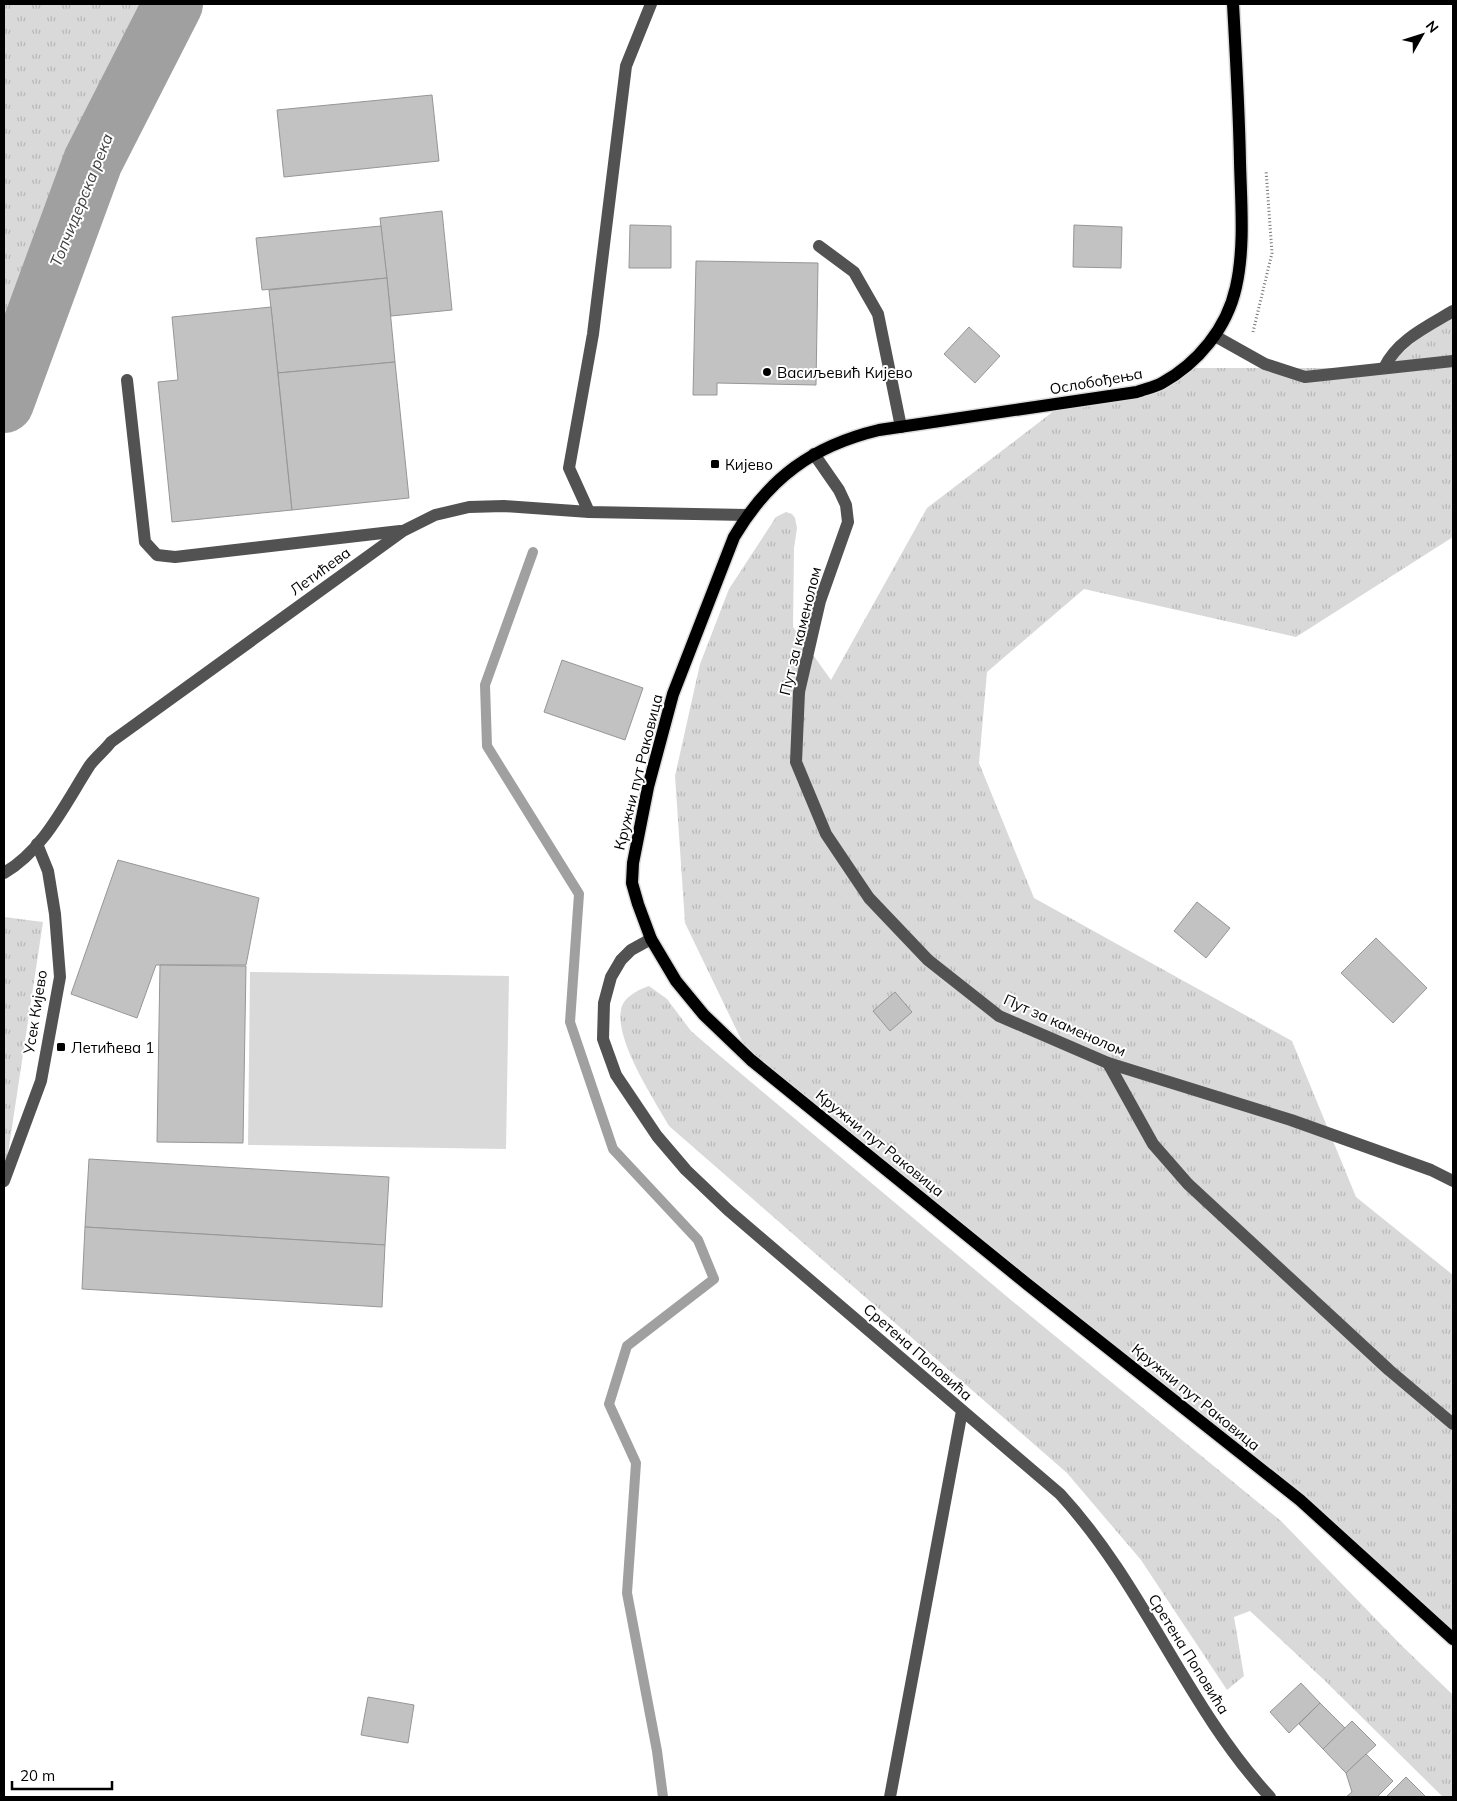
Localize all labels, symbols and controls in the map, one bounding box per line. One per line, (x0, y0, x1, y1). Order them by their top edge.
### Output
north arrow (1397, 10, 1447, 60)
text: N (1422, 17, 1442, 37)
water label: Топчидерска река (45, 130, 117, 269)
place label: Васиљевић Кијево (777, 363, 913, 382)
street label: Ослобођења (1048, 363, 1144, 399)
marker: Васиљевић Кијево (761, 366, 773, 378)
place label: Кијево (725, 455, 773, 474)
marker: Кијево (709, 458, 721, 470)
street label: Летићева (286, 543, 354, 599)
street label: Пут за каменолом (775, 565, 825, 697)
street label: Кружни пут Раковица (609, 692, 667, 852)
street label: Усек Кијево (19, 969, 51, 1056)
street label: Пут за каменолом (1001, 990, 1129, 1060)
place label: Летићева 1 (71, 1038, 154, 1057)
marker: Летићева 1 (55, 1041, 67, 1053)
street label: Кружни пут Раковица (812, 1085, 948, 1201)
street label: Сретена Поповића (860, 1300, 976, 1404)
street label: Кружни пут Раковица (1128, 1339, 1264, 1455)
street label: Сретена Поповића (1144, 1590, 1234, 1718)
scale bar (12, 1758, 112, 1790)
text: 20 m (20, 1766, 55, 1785)

